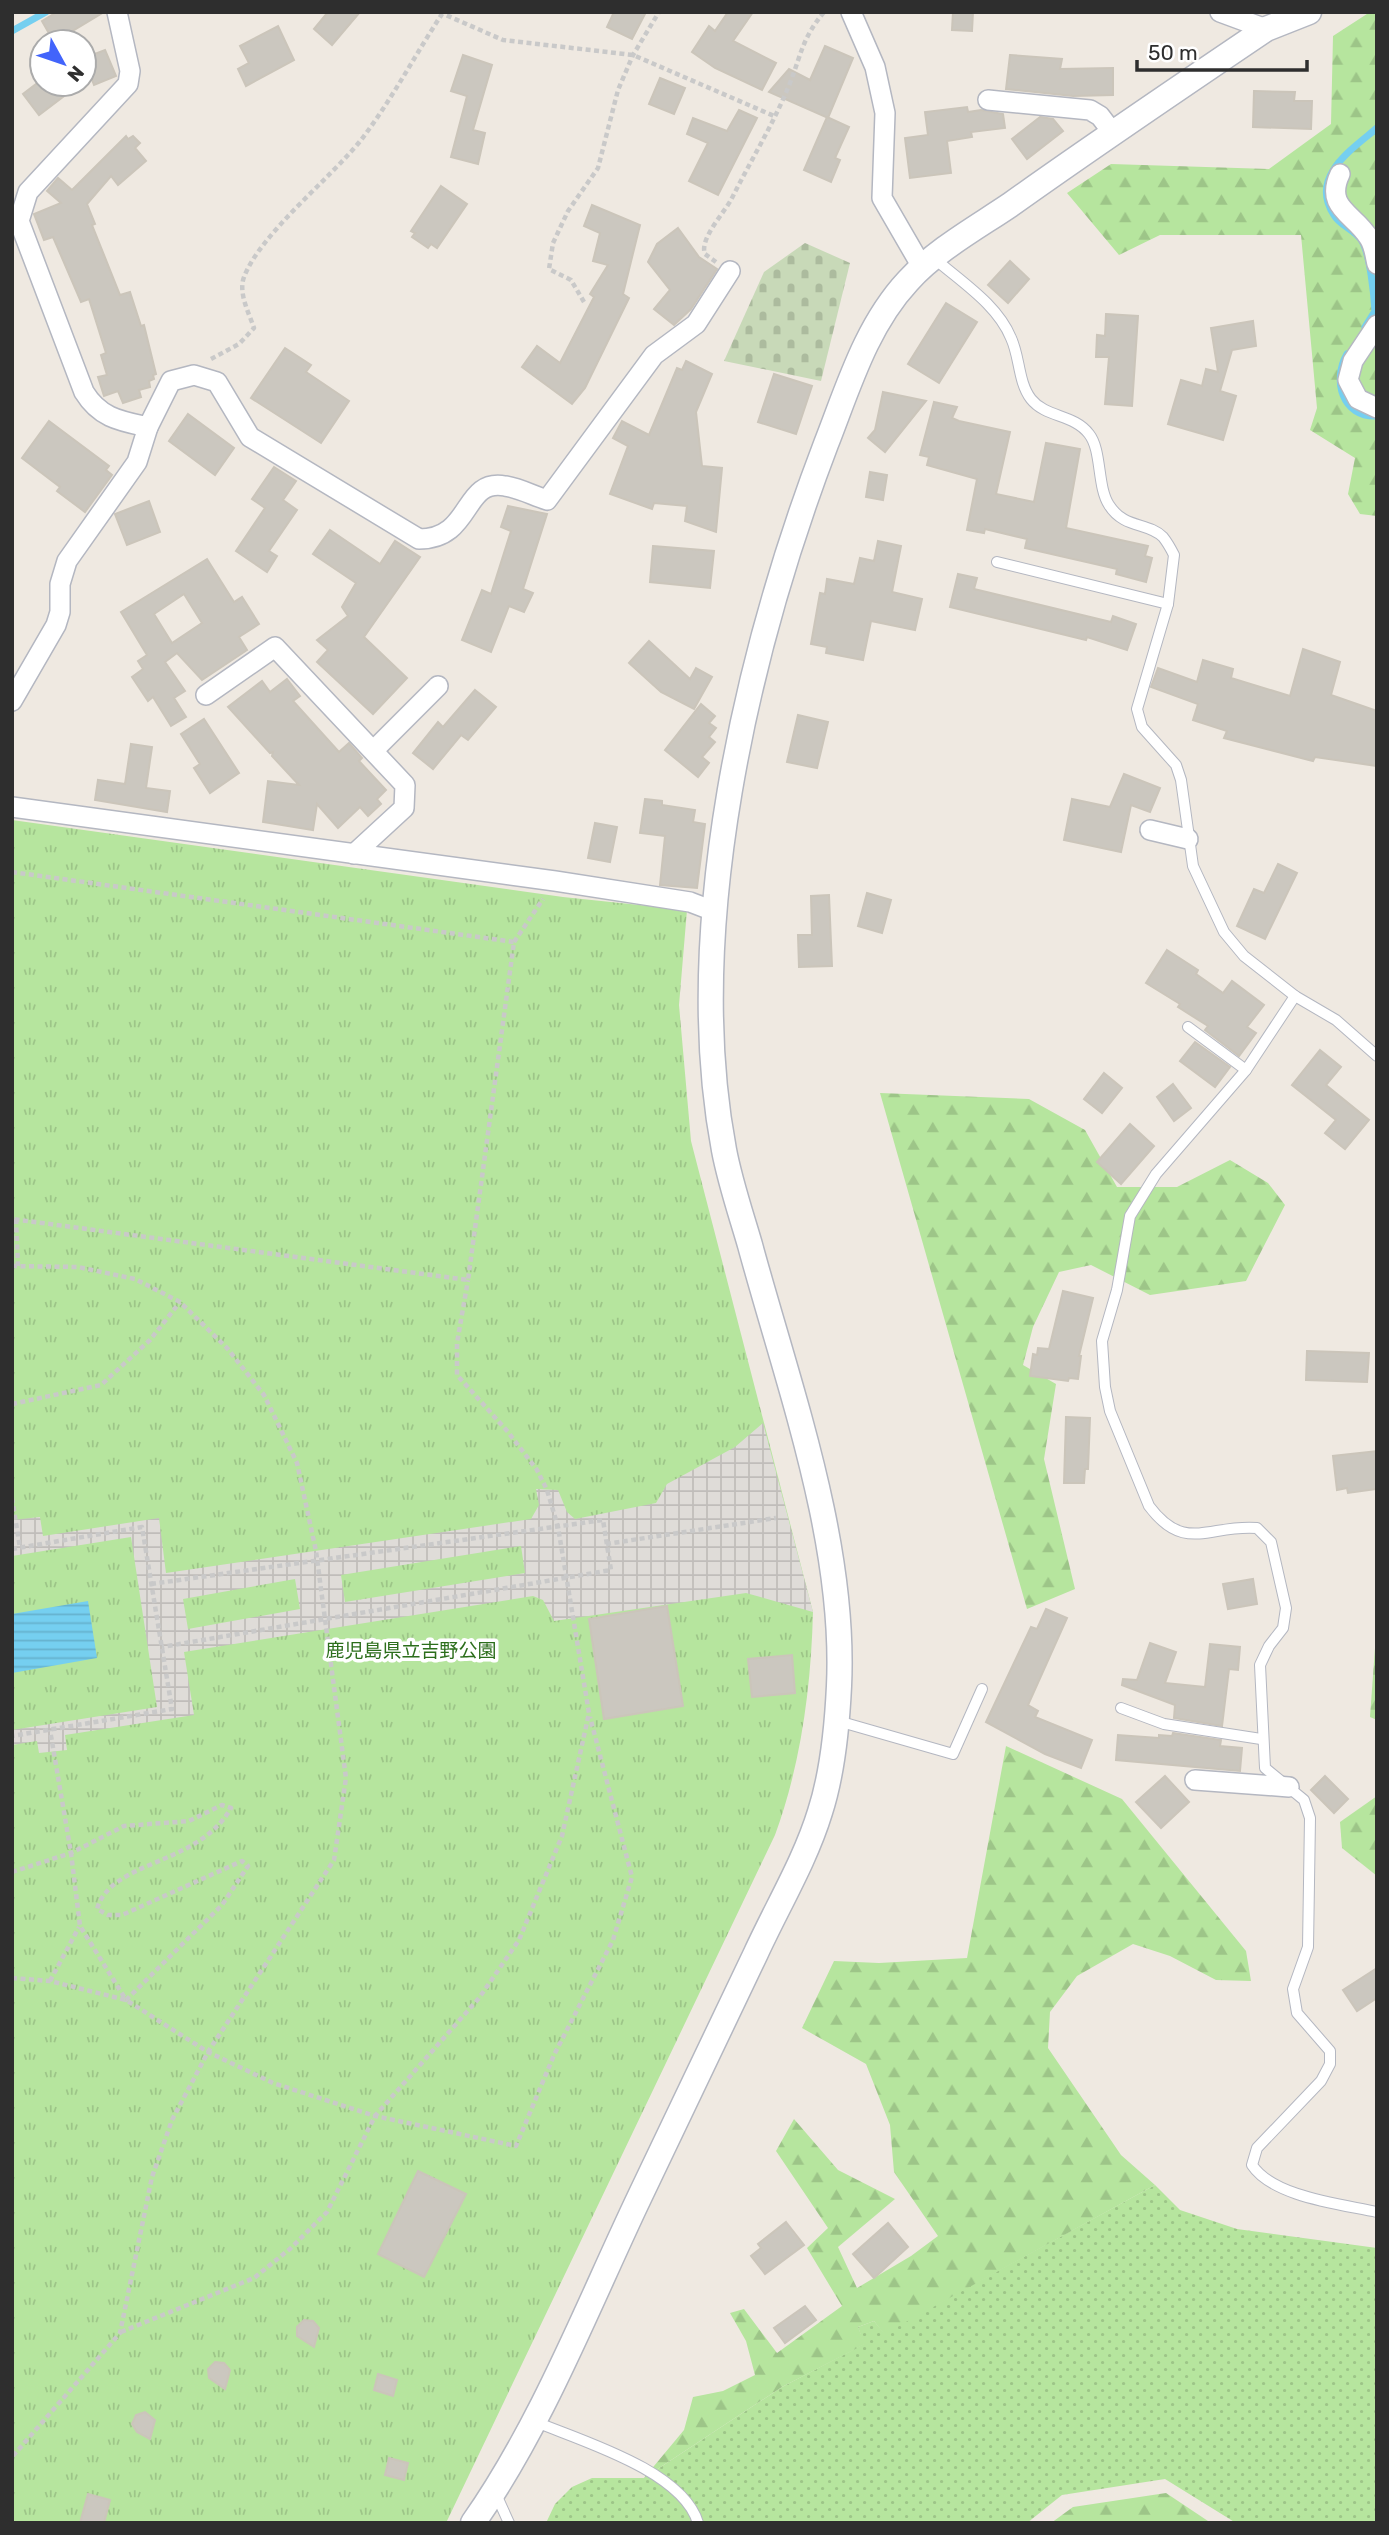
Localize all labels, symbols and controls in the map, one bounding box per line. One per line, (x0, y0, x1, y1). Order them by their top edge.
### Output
north arrow (28, 28, 98, 98)
scale bar (1137, 28, 1307, 72)
text: 50 m (1148, 40, 1198, 65)
text: N (62, 61, 89, 86)
park label: 鹿児島県立吉野公園 (325, 1639, 497, 1662)

